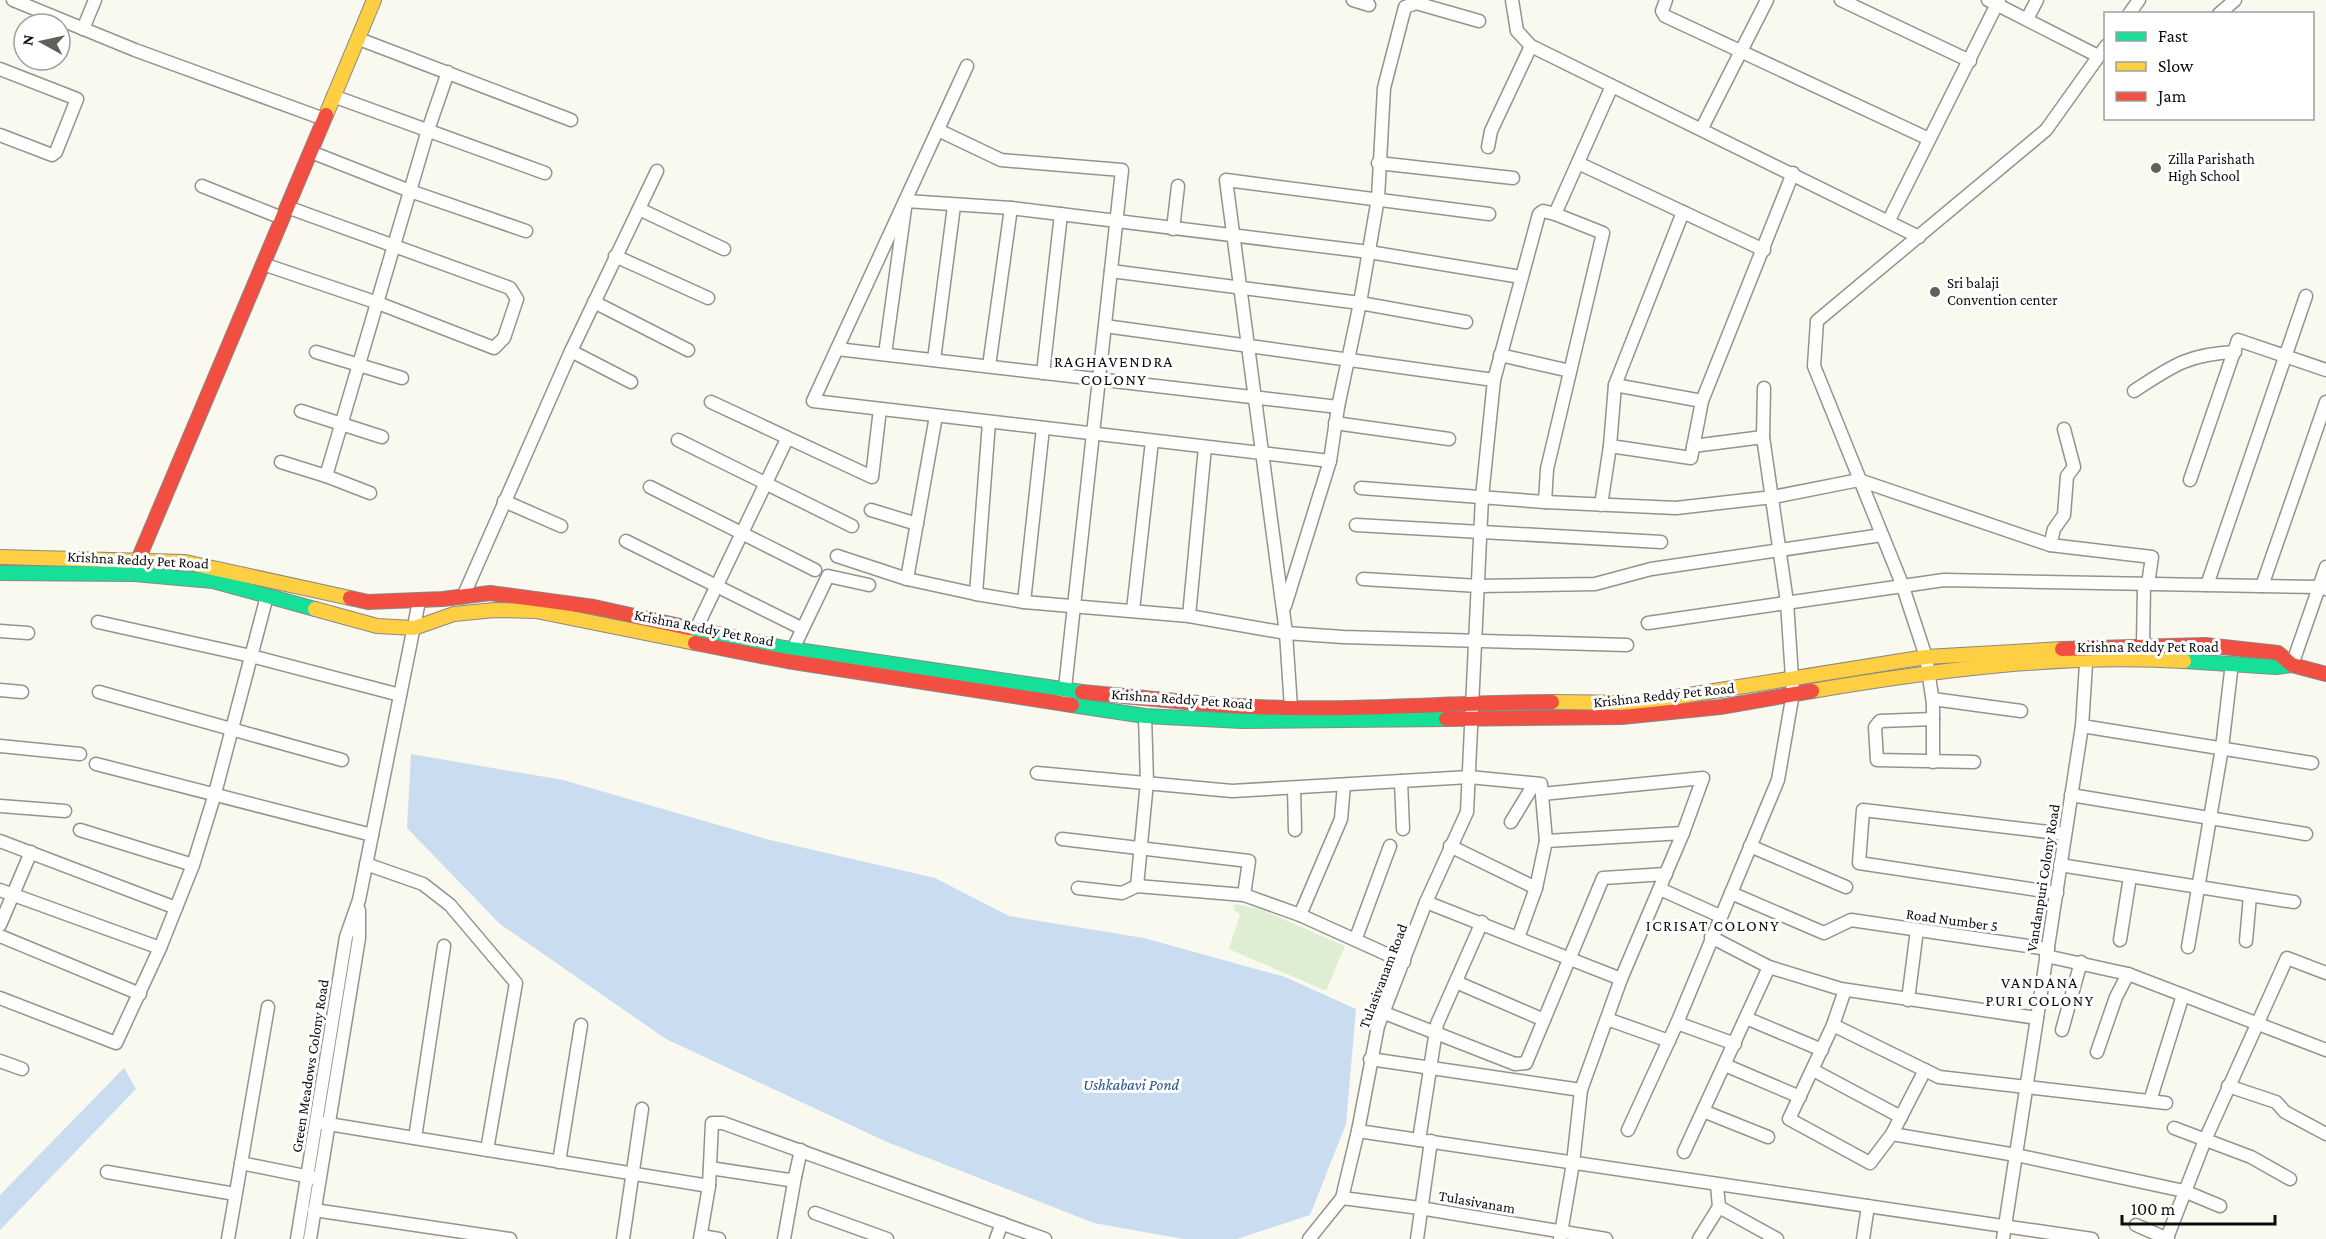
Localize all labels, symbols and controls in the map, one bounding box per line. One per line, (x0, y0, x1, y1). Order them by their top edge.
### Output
north arrow (12, 12, 72, 72)
legend (2104, 12, 2314, 120)
text: Fast (2158, 26, 2189, 46)
text: N (18, 33, 37, 47)
text: Slow (2158, 56, 2194, 76)
text: Jam (2156, 86, 2187, 106)
place label: Zilla Parishath High School (2168, 151, 2255, 185)
marker: Zilla Parishath High School (2149, 161, 2163, 175)
place label: Sri balaji Convention center (1947, 275, 2058, 308)
marker: Sri balaji Convention center (1928, 285, 1942, 299)
district label: RAGHAVENDRA COLONY (1054, 353, 1174, 388)
street label: Krishna Reddy Pet Road (67, 548, 209, 573)
street label: Krishna Reddy Pet Road (633, 607, 775, 650)
street label: Krishna Reddy Pet Road (2077, 639, 2219, 656)
street label: Krishna Reddy Pet Road (1593, 680, 1736, 711)
street label: Krishna Reddy Pet Road (1111, 686, 1253, 713)
street label: Vandanpuri Colony Road (2023, 803, 2064, 953)
street label: Road Number 5 (1905, 906, 1999, 934)
district label: ICRISAT COLONY (1646, 917, 1780, 934)
street label: Tulasivanam Road (1356, 921, 1410, 1031)
district label: VANDANA PURI COLONY (1985, 974, 2095, 1009)
street label: Green Meadows Colony Road (288, 978, 333, 1154)
water label: Ushkabavi Pond (1083, 1076, 1180, 1093)
street label: Tulasivanam (1437, 1187, 1517, 1217)
scale bar (2122, 1188, 2275, 1226)
text: 100 m (2131, 1199, 2176, 1219)

